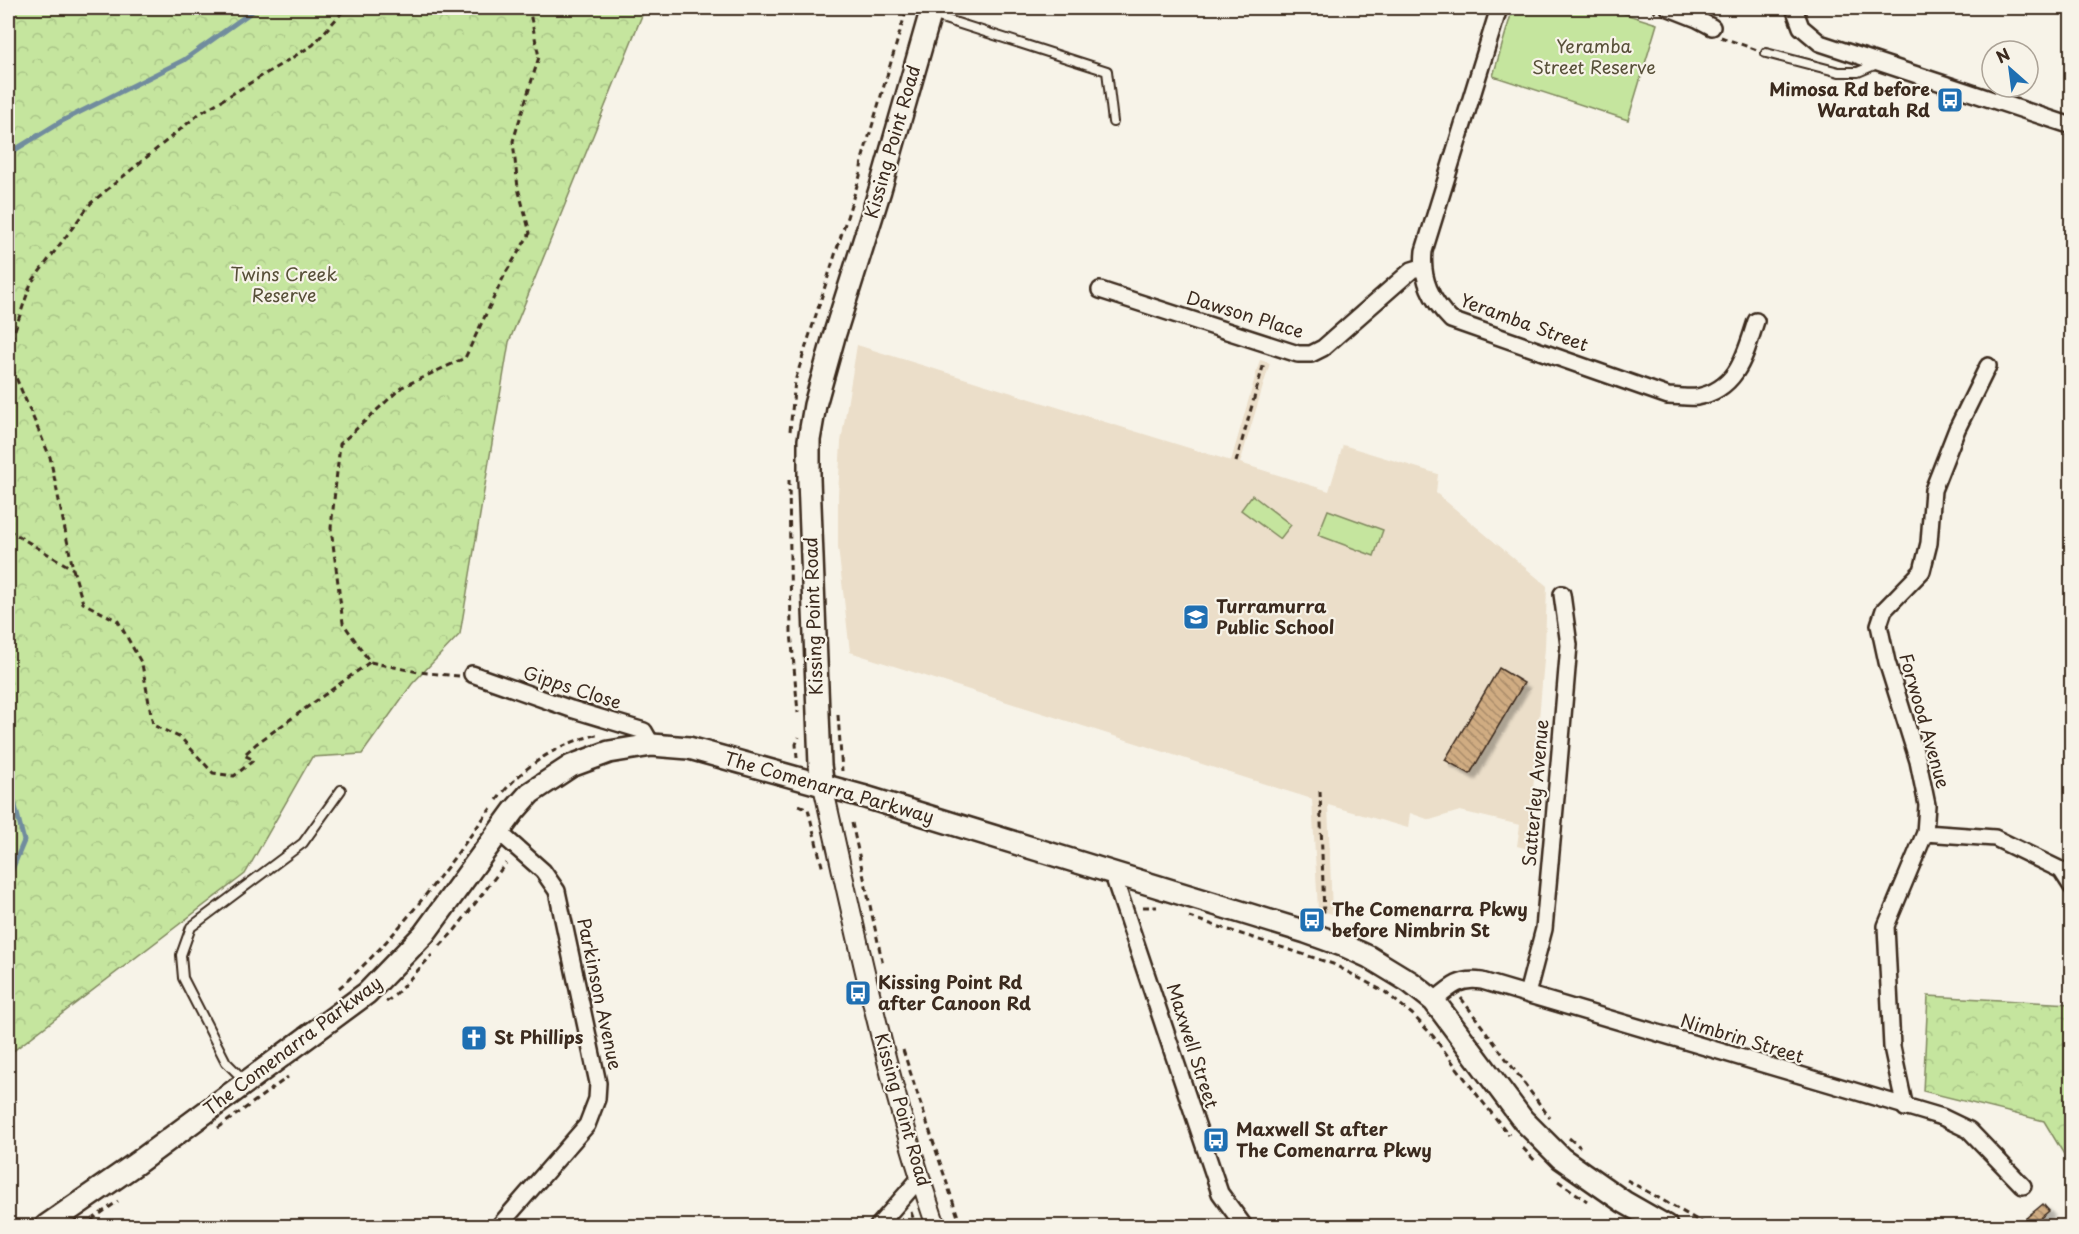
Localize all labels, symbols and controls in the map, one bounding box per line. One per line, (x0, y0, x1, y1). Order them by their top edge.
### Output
park label: Yeramba Street Reserve (1532, 32, 1656, 80)
north arrow (1980, 39, 2040, 99)
text: N (1991, 41, 2014, 68)
street label: Kissing Point Road (857, 62, 926, 221)
place label: Mimosa Rd before Waratah Rd (1769, 75, 1930, 123)
bus stop icon: Mimosa Rd before Waratah Rd (1935, 85, 1965, 115)
park label: Twins Creek Reserve (230, 260, 338, 308)
street label: Dawson Place (1183, 283, 1307, 344)
street label: Yeramba Street (1457, 286, 1592, 357)
street label: Kissing Point Road (796, 536, 829, 696)
place label: Turramurra Public School (1216, 592, 1334, 640)
school or university icon: Turramurra Public School (1181, 602, 1211, 632)
street label: Forwood Avenue (1893, 650, 1958, 792)
street label: Gipps Close (520, 658, 625, 715)
street label: Satterley Avenue (1515, 718, 1554, 868)
street label: The Comenarra Parkway (721, 744, 938, 829)
place label: The Comenarra Pkwy before Nimbrin St (1332, 895, 1528, 943)
bus stop icon: The Comenarra Pkwy before Nimbrin St (1297, 905, 1327, 935)
street label: Parkinson Avenue (571, 915, 630, 1072)
place label: Kissing Point Rd after Canoon Rd (878, 968, 1031, 1016)
street label: The Comenarra Parkway (197, 969, 387, 1121)
bus stop icon: Kissing Point Rd after Canoon Rd (843, 978, 873, 1008)
street label: Maxwell Street (1161, 980, 1226, 1112)
street label: Nimbrin Street (1678, 1006, 1807, 1069)
church icon: St Phillips (459, 1023, 489, 1053)
place label: St Phillips (494, 1023, 584, 1050)
street label: Kissing Point Road (869, 1030, 938, 1189)
place label: Maxwell St after The Comenarra Pkwy (1236, 1115, 1432, 1163)
bus stop icon: Maxwell St after The Comenarra Pkwy (1201, 1125, 1231, 1155)

